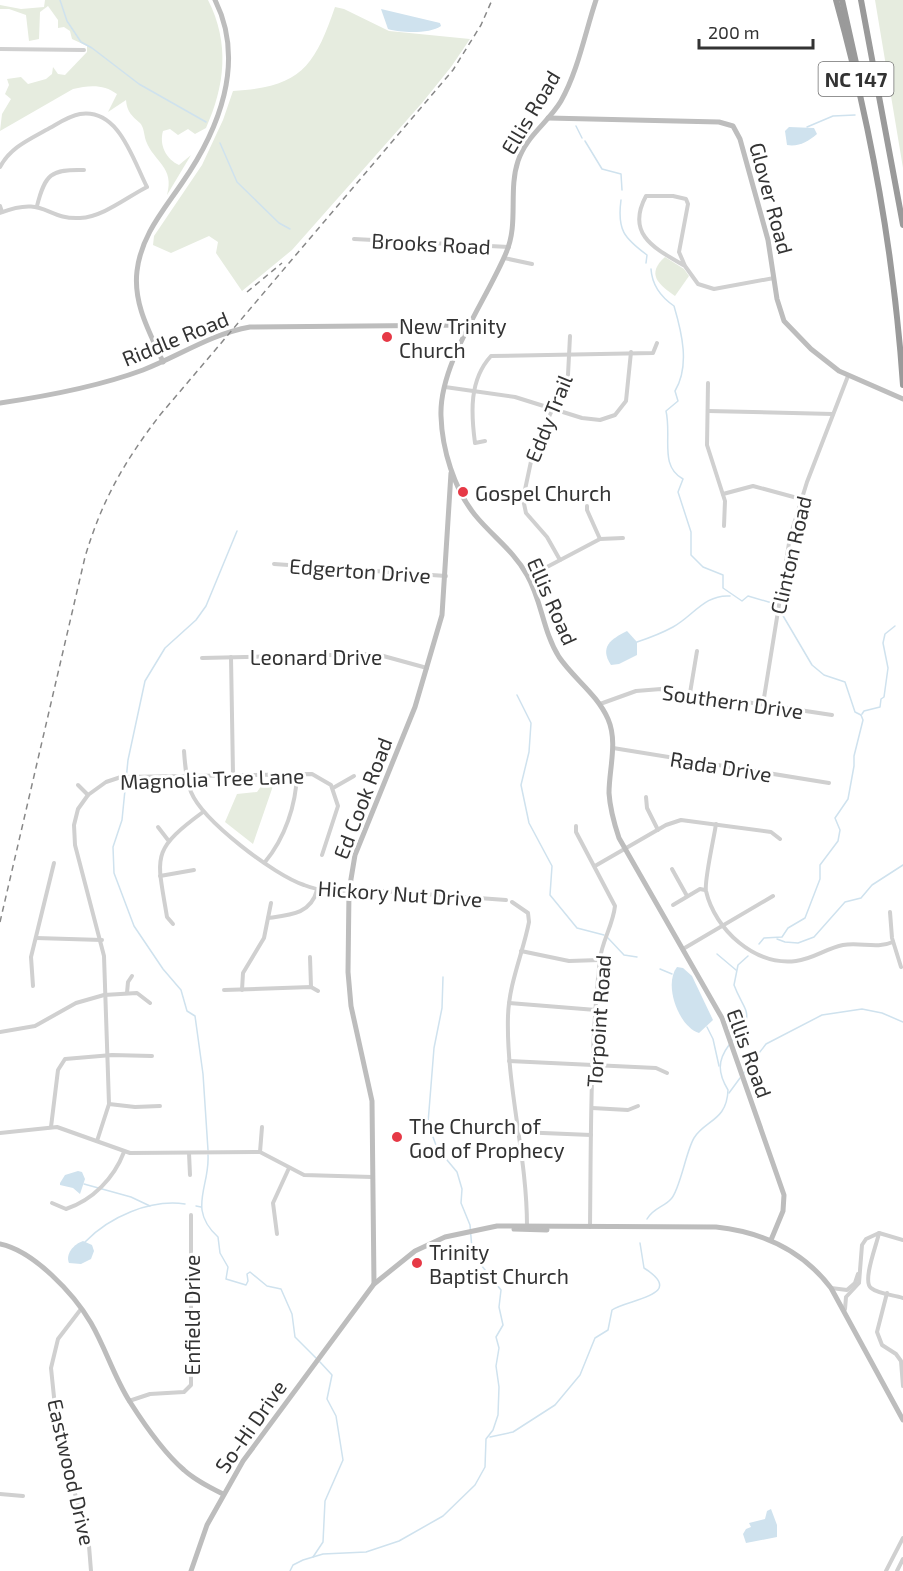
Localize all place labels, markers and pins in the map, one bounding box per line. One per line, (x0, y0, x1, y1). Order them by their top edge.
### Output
place label: New Trinity Church (399, 313, 507, 362)
marker: New Trinity Church (380, 330, 394, 344)
place label: Gospel Church (475, 480, 611, 505)
marker: Gospel Church (456, 485, 470, 499)
place label: The Church of God of Prophecy (409, 1113, 565, 1162)
marker: The Church of God of Prophecy (390, 1130, 404, 1144)
place label: Trinity Baptist Church (429, 1239, 569, 1288)
marker: Trinity Baptist Church (410, 1256, 424, 1270)

